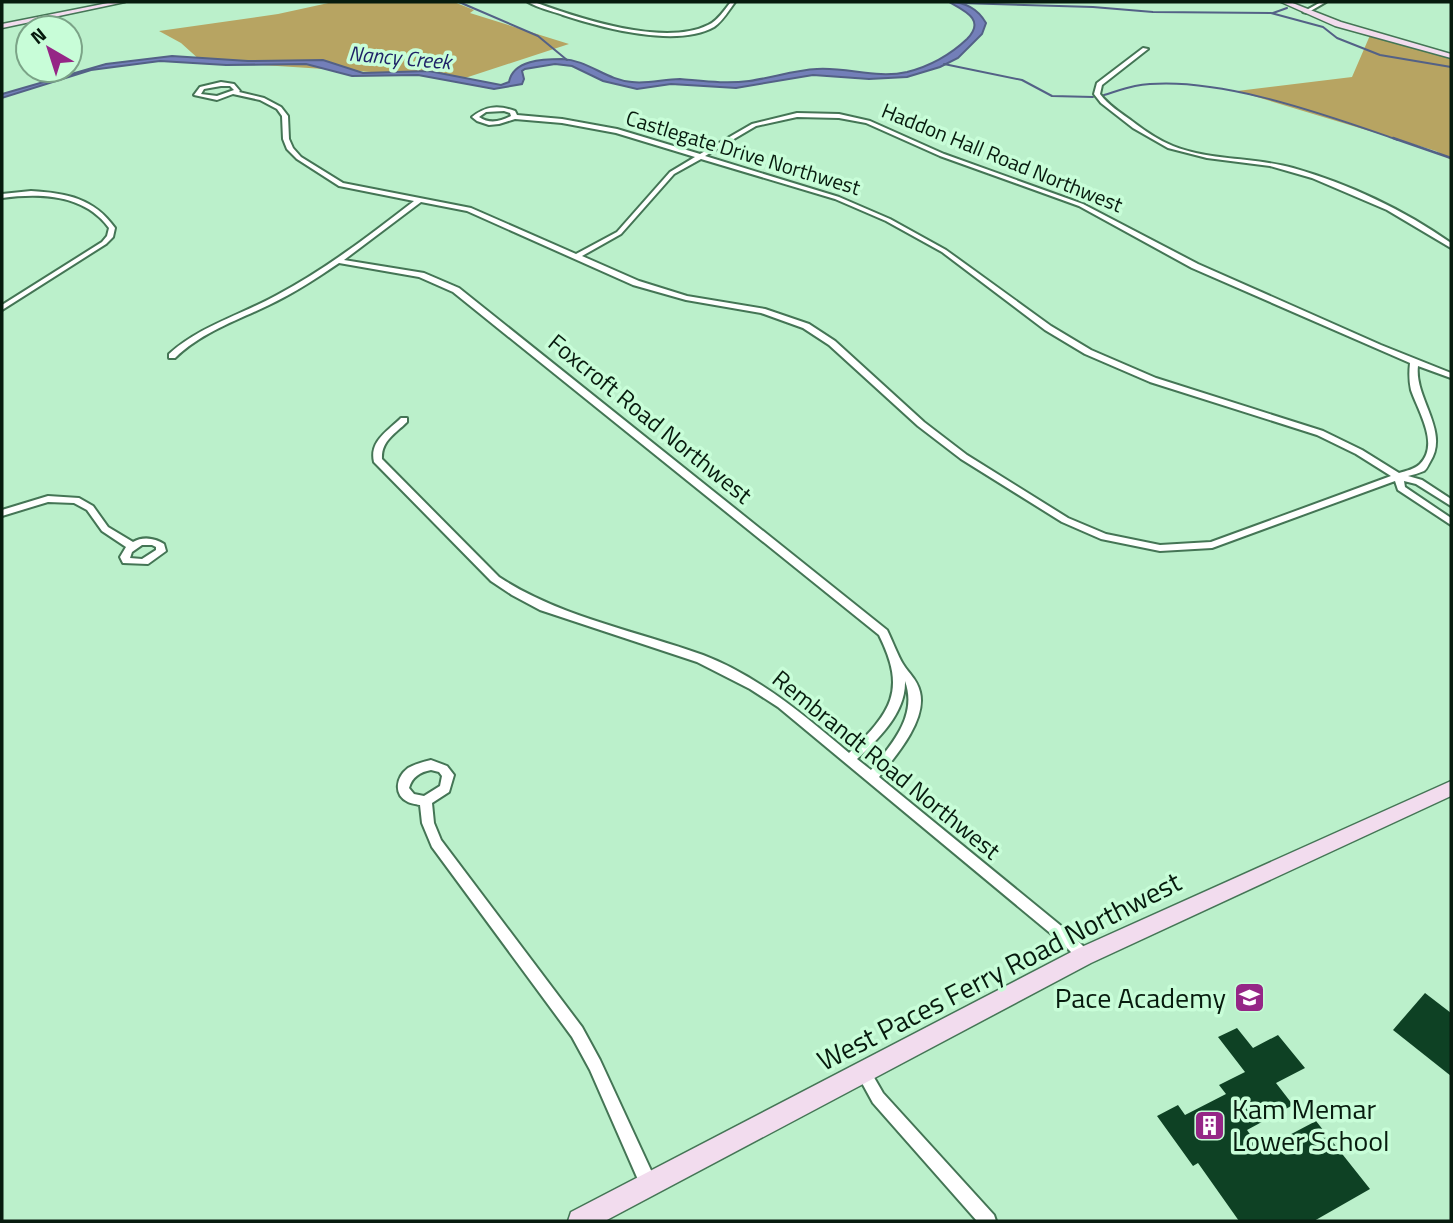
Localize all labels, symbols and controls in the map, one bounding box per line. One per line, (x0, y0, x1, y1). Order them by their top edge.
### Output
north arrow (14, 14, 84, 84)
text: N (24, 20, 52, 51)
water label: Nancy Creek (348, 37, 455, 78)
street label: Haddon Hall Road Northwest (877, 94, 1128, 220)
street label: Castlegate Drive Northwest (622, 101, 865, 203)
street label: Foxcroft Road Northwest (541, 325, 761, 512)
street label: Rembrandt Road Northwest (765, 661, 1009, 868)
street label: West Paces Ferry Road Northwest (809, 860, 1189, 1081)
place label: Pace Academy (1055, 976, 1226, 1019)
school or university icon: Pace Academy (1232, 981, 1266, 1015)
place label: Kam Memar Lower School (1232, 1087, 1390, 1162)
building icon: Kam Memar Lower School (1192, 1108, 1226, 1142)

